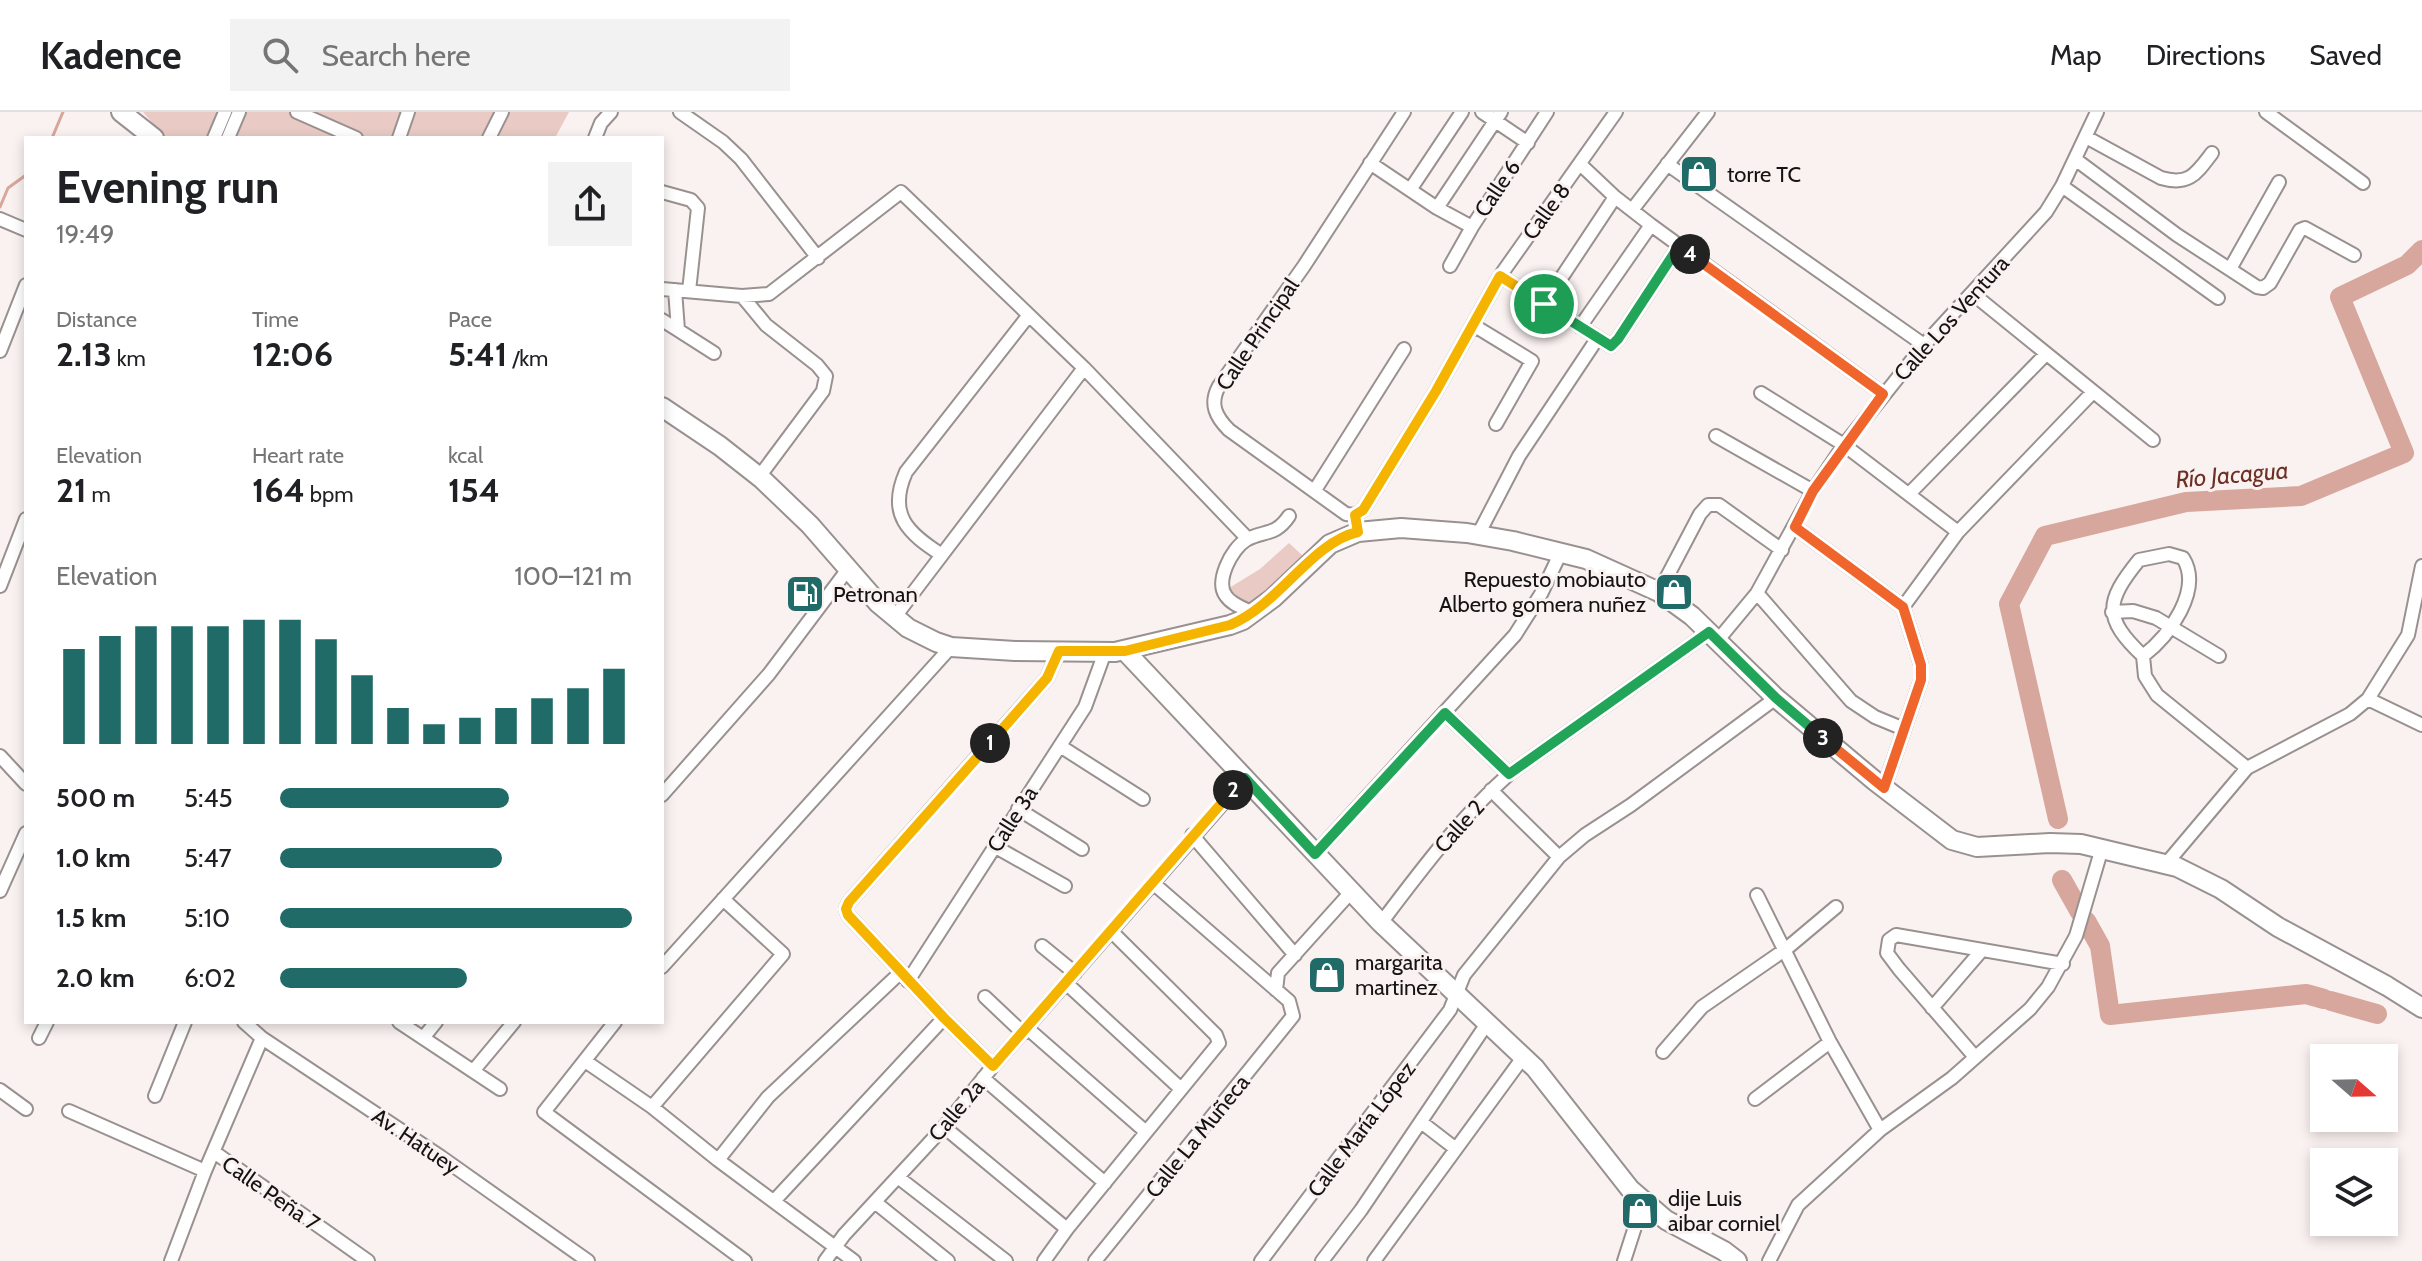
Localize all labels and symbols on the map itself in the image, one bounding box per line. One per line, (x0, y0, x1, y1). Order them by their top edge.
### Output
shop icon: torre TC (1678, 153, 1720, 195)
street label: Calle 6 (1469, 155, 1526, 222)
place label: torre TC (1727, 161, 1801, 188)
street label: Calle 8 (1517, 177, 1576, 245)
pin: 4 (1670, 234, 1710, 274)
street label: Calle Los Ventura (1888, 250, 2015, 387)
pin (1510, 270, 1578, 338)
street label: Calle Principal (1210, 272, 1305, 396)
water label: Río Jacagua (2174, 455, 2290, 494)
place label: Repuesto mobiauto Alberto gomera nuñez (1439, 566, 1646, 618)
shop icon: Repuesto mobiauto Alberto gomera nuñez (1653, 571, 1695, 613)
fuel station icon: Petronan (784, 573, 826, 615)
place label: Petronan (833, 581, 918, 608)
pin: 3 (1803, 718, 1843, 758)
pin: 1 (970, 723, 1010, 763)
pin: 2 (1213, 770, 1253, 810)
street label: Calle 3a (981, 781, 1044, 857)
street label: Calle 2 (1429, 794, 1490, 858)
place label: margarita martinez (1355, 949, 1443, 1001)
shop icon: margarita martinez (1306, 954, 1348, 996)
north arrow (2310, 1044, 2398, 1132)
street label: Calle María López (1302, 1056, 1421, 1202)
street label: Calle La Muñeca (1140, 1069, 1255, 1203)
street label: Calle 2a (923, 1073, 990, 1147)
street label: Av. Hatuey (367, 1102, 464, 1180)
street label: Calle Peña 7 (217, 1150, 325, 1237)
place label: dije Luis aibar corniel (1668, 1185, 1781, 1237)
shop icon: dije Luis aibar corniel (1619, 1190, 1661, 1232)

